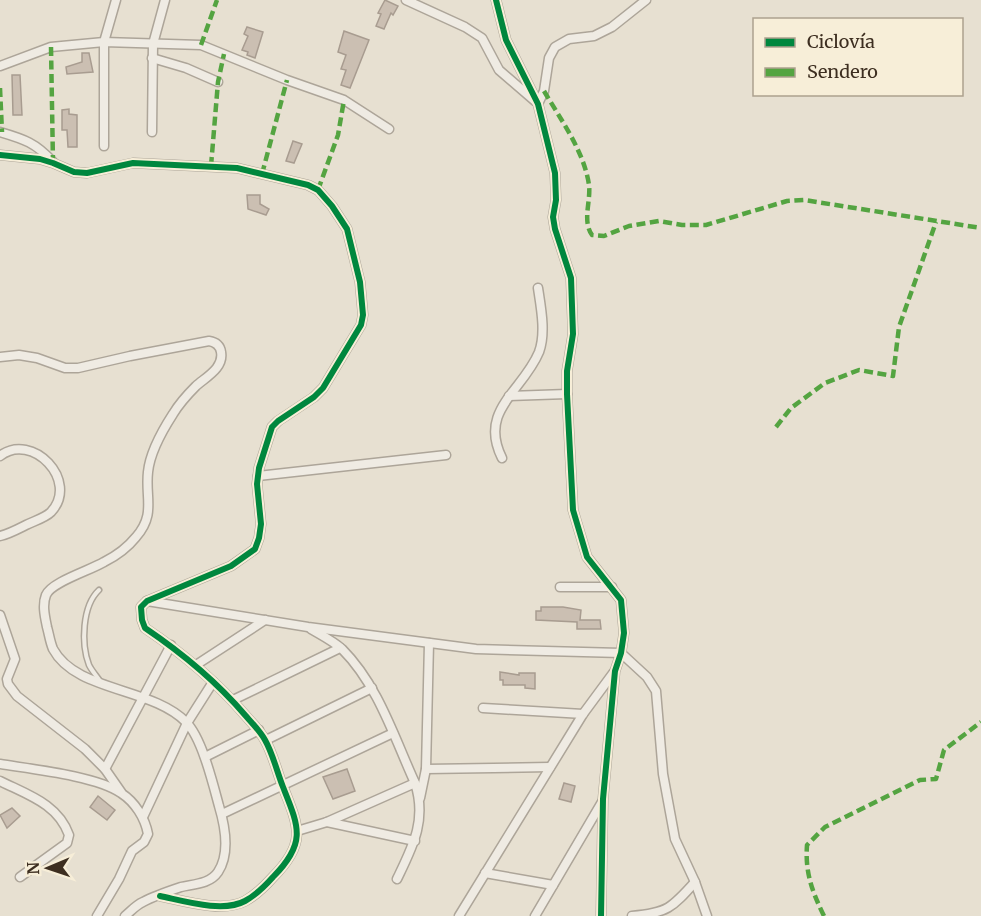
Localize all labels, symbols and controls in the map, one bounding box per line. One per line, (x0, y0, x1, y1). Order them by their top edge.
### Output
legend (753, 18, 963, 96)
text: Ciclovía (807, 30, 875, 53)
text: Sendero (807, 60, 878, 83)
north arrow (18, 838, 78, 898)
text: N (23, 861, 43, 875)

